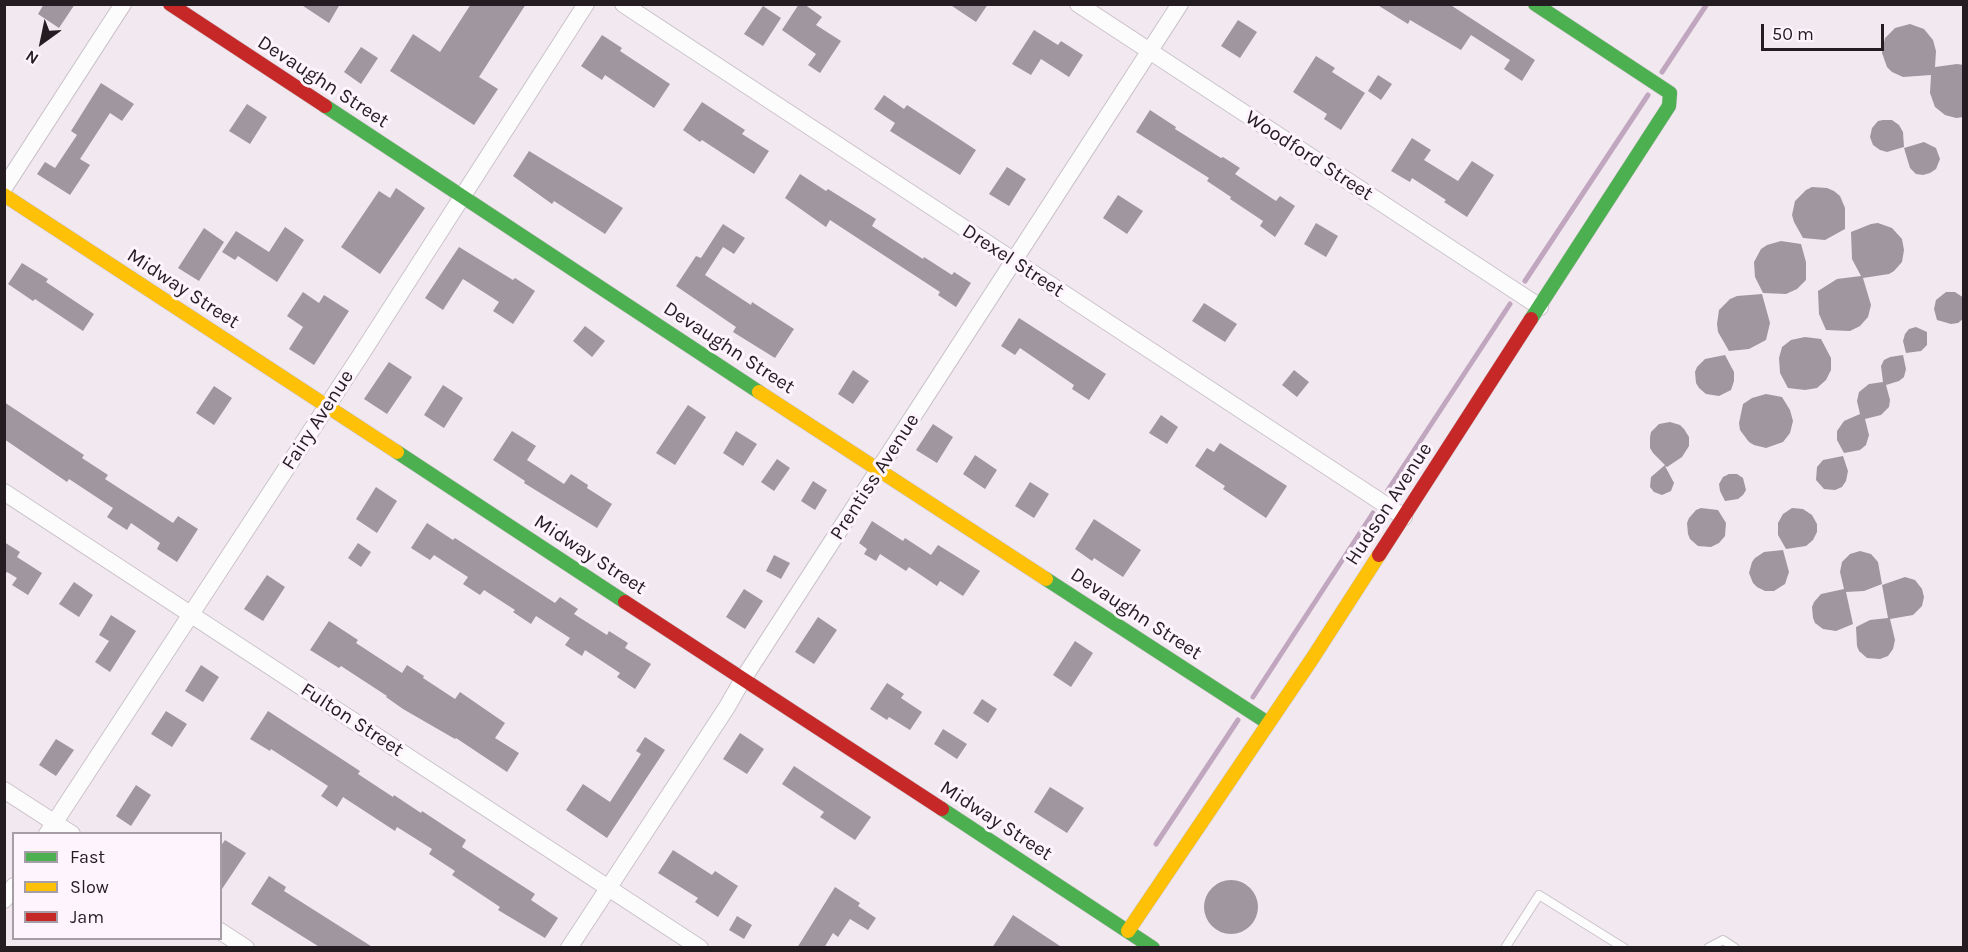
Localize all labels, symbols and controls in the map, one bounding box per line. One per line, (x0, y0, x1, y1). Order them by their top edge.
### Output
north arrow (12, 12, 72, 72)
scale bar (1764, 12, 1887, 50)
text: 50 m (1772, 23, 1814, 45)
street label: Devaughn Street (253, 31, 393, 133)
text: N (22, 46, 42, 69)
street label: Woodford Street (1241, 106, 1377, 206)
street label: Drexel Street (958, 219, 1068, 303)
street label: Midway Street (122, 244, 244, 334)
street label: Devaughn Street (659, 297, 799, 399)
street label: Fairy Avenue (277, 366, 359, 474)
street label: Prentiss Avenue (825, 409, 925, 545)
street label: Hudson Avenue (1340, 438, 1438, 570)
street label: Midway Street (529, 510, 651, 600)
street label: Devaughn Street (1066, 563, 1206, 665)
street label: Fulton Street (296, 678, 408, 762)
street label: Midway Street (935, 776, 1057, 866)
legend (12, 832, 222, 940)
text: Fast (70, 846, 105, 868)
text: Slow (70, 876, 109, 898)
text: Jam (70, 906, 104, 928)

